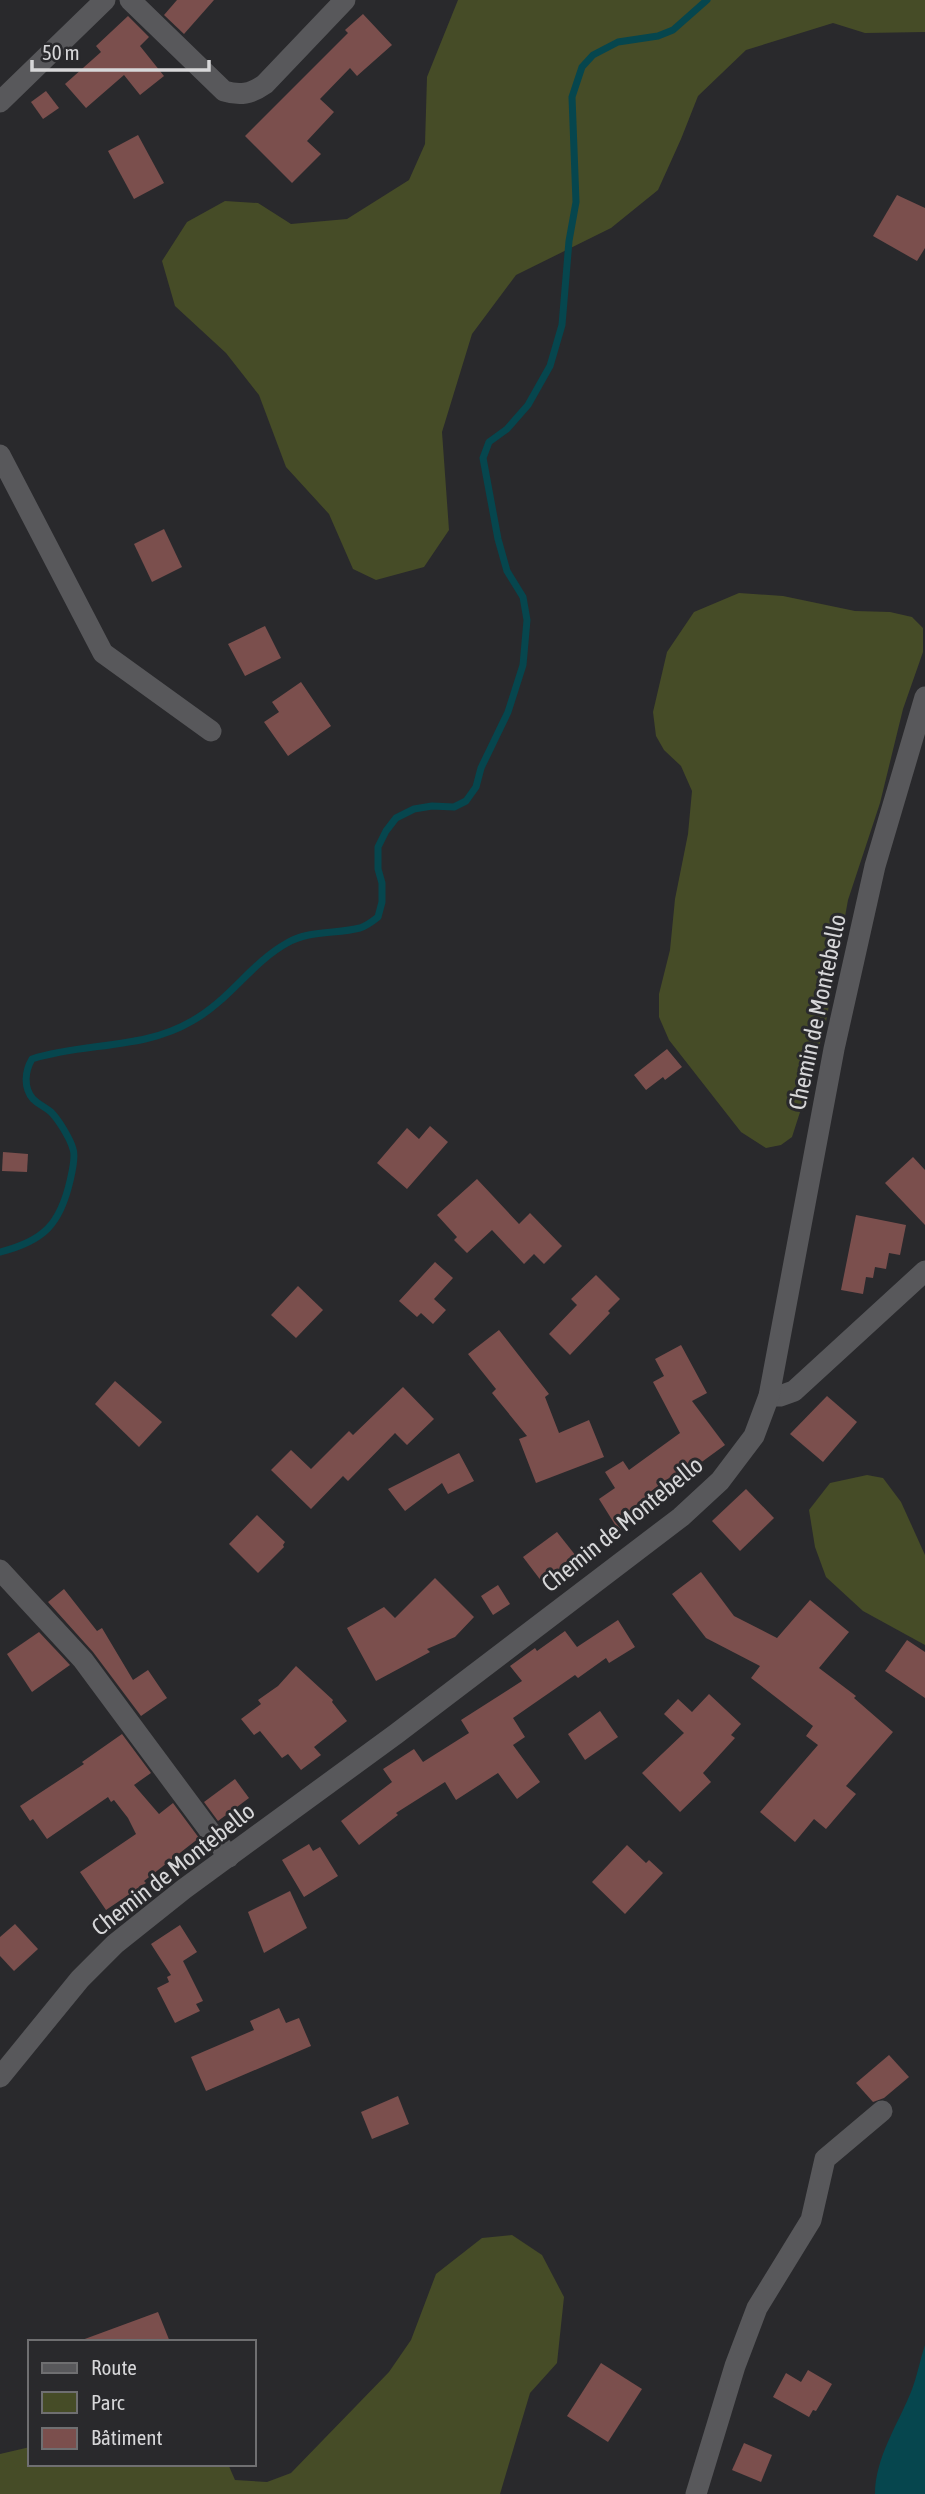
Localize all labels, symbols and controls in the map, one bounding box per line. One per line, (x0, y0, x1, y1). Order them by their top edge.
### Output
scale bar (32, 28, 208, 72)
text: 50 m (42, 40, 80, 64)
street label: Chemin de Montebello (783, 912, 851, 1112)
street label: Chemin de Montebello (536, 1451, 708, 1597)
street label: Chemin de Montebello (86, 1797, 260, 1941)
legend (28, 2340, 256, 2466)
text: Route (91, 2355, 137, 2379)
text: Parc (91, 2390, 125, 2414)
text: Bâtiment (91, 2425, 162, 2449)

